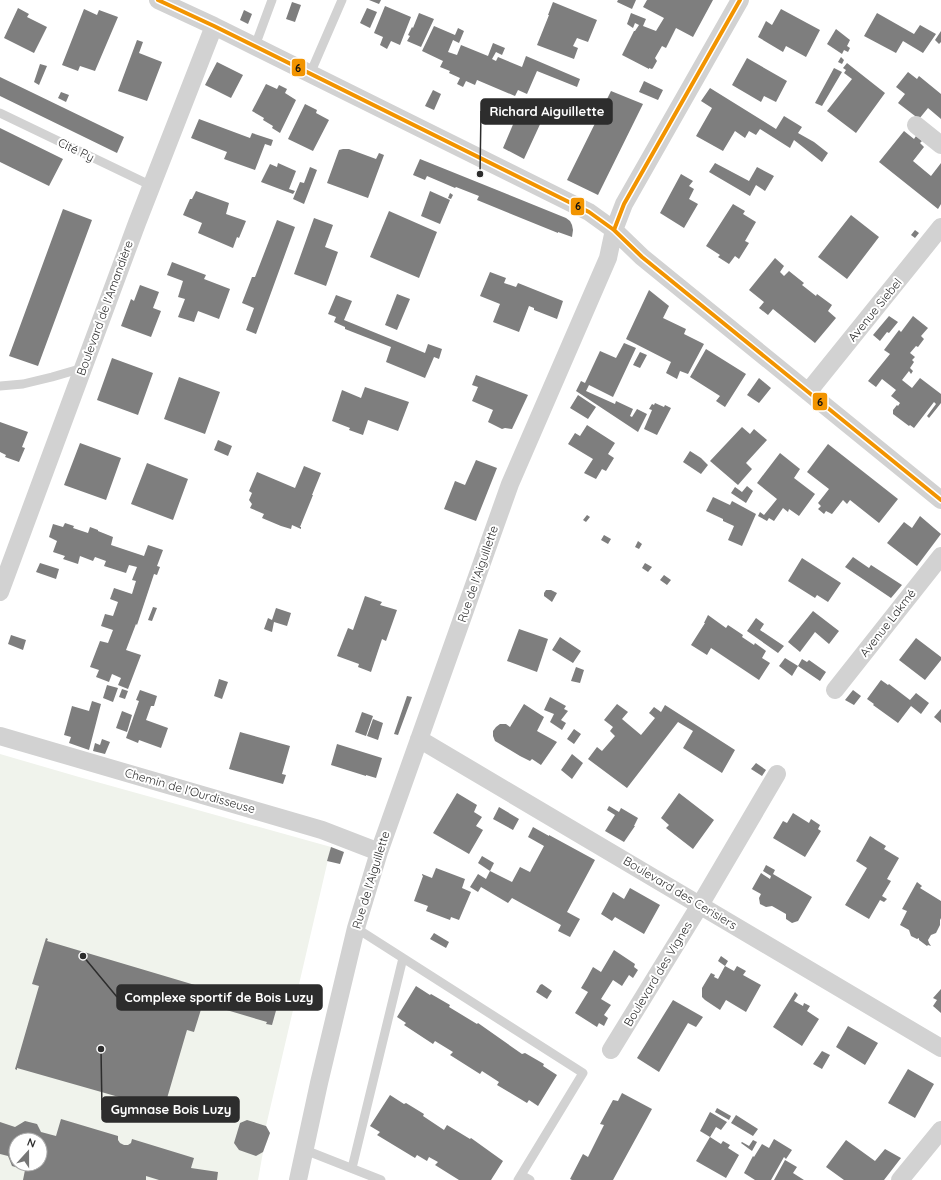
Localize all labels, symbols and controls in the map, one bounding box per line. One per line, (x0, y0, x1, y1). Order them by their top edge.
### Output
line badge: 6 (291, 58, 306, 77)
text: 6 (295, 61, 301, 75)
callout: Richard Aiguillette (481, 99, 612, 124)
text: Richard Aiguillette (490, 103, 605, 119)
street label: Cité Py (56, 134, 97, 165)
line badge: 6 (570, 197, 585, 216)
text: 6 (575, 199, 581, 213)
street label: Boulevard de l'Amandière (73, 238, 136, 378)
street label: Avenue Siebel (844, 275, 905, 344)
line badge: 6 (812, 392, 828, 411)
text: 6 (817, 395, 823, 409)
street label: Rue de l'Aiguillette (454, 523, 501, 624)
street label: Avenue Lakmé (856, 586, 919, 660)
street label: Chemin de l'Ourdisseuse (123, 765, 257, 816)
street label: Rue de l'Aiguillette (349, 829, 393, 931)
street label: Boulevard des Cerisiers (621, 853, 740, 933)
street label: Boulevard des Vignes (620, 918, 695, 1029)
callout: Complexe sportif de Bois Luzy (117, 985, 322, 1010)
text: Complexe sportif de Bois Luzy (125, 989, 313, 1005)
callout: Gymnase Bois Luzy (102, 1097, 239, 1122)
text: Gymnase Bois Luzy (111, 1101, 231, 1117)
north arrow (8, 1132, 48, 1172)
text: N (25, 1135, 38, 1151)

